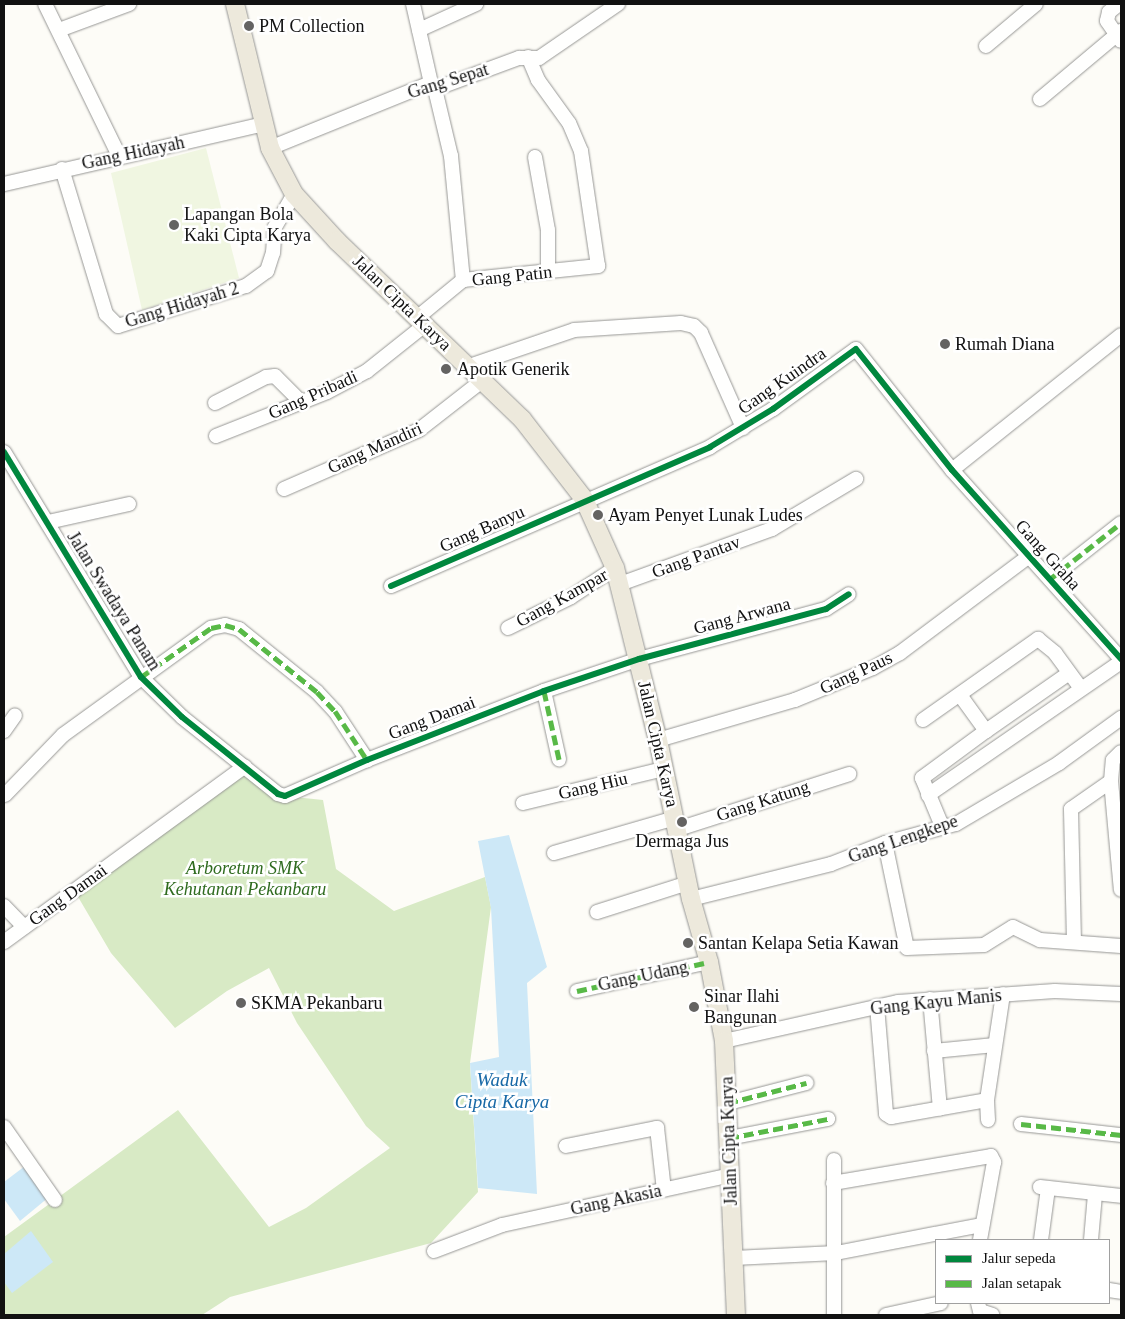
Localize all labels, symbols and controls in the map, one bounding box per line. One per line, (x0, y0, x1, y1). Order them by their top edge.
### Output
place label: PM Collection (259, 15, 365, 37)
marker: PM Collection (243, 20, 255, 32)
street label: Gang Sepat (405, 58, 491, 104)
street label: Gang Hidayah (80, 132, 186, 174)
place label: Lapangan Bola Kaki Cipta Karya (184, 204, 311, 246)
marker: Lapangan Bola Kaki Cipta Karya (168, 219, 180, 231)
street label: Jalan Cipta Karya (348, 250, 456, 356)
street label: Gang Patin (471, 261, 553, 291)
street label: Gang Hidayah 2 (122, 277, 242, 333)
place label: Rumah Diana (955, 333, 1054, 355)
marker: Rumah Diana (939, 338, 951, 350)
street label: Gang Kuindra (734, 343, 830, 419)
place label: Apotik Generik (457, 358, 569, 380)
marker: Apotik Generik (439, 362, 453, 376)
street label: Gang Pribadi (265, 366, 361, 424)
street label: Gang Mandiri (324, 417, 426, 479)
street label: Gang Banyu (436, 501, 528, 557)
place label: Ayam Penyet Lunak Ludes (608, 504, 803, 526)
marker: Ayam Penyet Lunak Ludes (592, 509, 604, 521)
street label: Gang Graha (1011, 515, 1085, 595)
street label: Jalan Swadaya Panam (62, 527, 166, 675)
street label: Gang Pantav (649, 531, 743, 583)
street label: Gang Kampar (512, 564, 612, 632)
street label: Gang Arwana (691, 593, 793, 639)
street label: Gang Paus (816, 647, 896, 699)
street label: Jalan Cipta Karya (633, 679, 683, 809)
street label: Gang Damai (385, 692, 479, 744)
street label: Gang Hiu (556, 768, 630, 804)
street label: Gang Katung (714, 776, 812, 826)
street label: Gang Lengkepe (845, 810, 961, 868)
marker: Dermaga Jus (676, 816, 688, 828)
place label: Dermaga Jus (635, 830, 729, 852)
park label: Arboretum SMK Kehutanan Pekanbaru (164, 858, 326, 901)
street label: Gang Damai (25, 859, 111, 931)
place label: Santan Kelapa Setia Kawan (698, 932, 898, 954)
marker: Santan Kelapa Setia Kawan (682, 937, 694, 949)
street label: Gang Udang (596, 956, 690, 996)
street label: Gang Kayu Manis (869, 984, 1003, 1020)
place label: Sinar Ilahi Bangunan (704, 986, 779, 1028)
place label: SKMA Pekanbaru (251, 992, 383, 1014)
marker: SKMA Pekanbaru (235, 997, 247, 1009)
marker: Sinar Ilahi Bangunan (688, 1001, 700, 1013)
water label: Waduk Cipta Karya (455, 1069, 549, 1113)
street label: Jalan Cipta Karya (716, 1076, 742, 1206)
street label: Gang Akasia (568, 1180, 664, 1220)
legend (935, 1239, 1110, 1304)
text: Jalur sepeda (982, 1250, 1056, 1266)
text: Jalan setapak (982, 1275, 1062, 1291)

